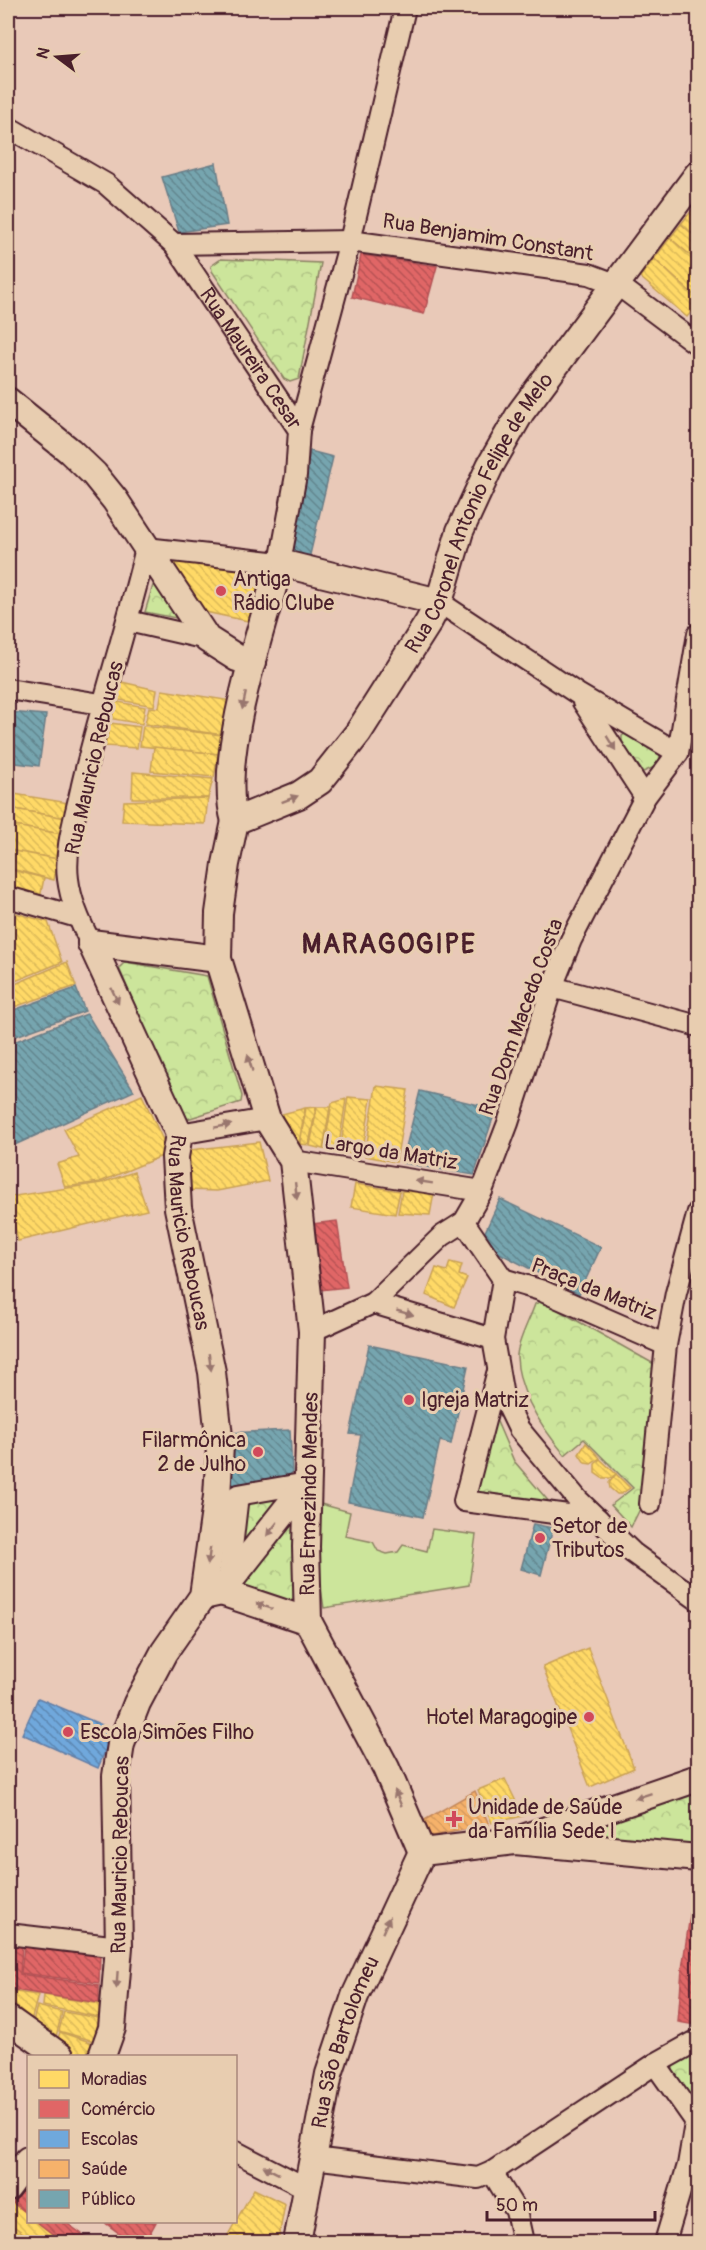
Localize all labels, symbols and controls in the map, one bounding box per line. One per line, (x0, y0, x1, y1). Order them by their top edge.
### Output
north arrow (27, 27, 87, 87)
text: N (32, 45, 55, 61)
street label: Rua Benjamim Constant (381, 207, 596, 268)
street label: Rua Maureira Cesar (193, 283, 308, 435)
street label: Rua Coronel Antonio Felipe de Melo (399, 367, 560, 659)
place label: Antiga Rádio Clube (233, 566, 335, 617)
marker: Antiga Rádio Clube (214, 584, 228, 598)
street label: Rua Mauricio Reboucas (59, 658, 130, 858)
one-way arrow (238, 691, 248, 710)
one-way arrow (605, 735, 616, 751)
one-way arrow (281, 794, 299, 804)
street label: Rua Dom Macedo Costa (473, 915, 570, 1119)
district label: MARAGOGIPE (302, 928, 476, 961)
one-way arrow (111, 988, 120, 1005)
one-way arrow (245, 1054, 254, 1072)
one-way arrow (214, 1122, 233, 1131)
street label: Largo da Matriz (322, 1129, 460, 1176)
street label: Rua Mauricio Reboucas (161, 1132, 216, 1333)
one-way arrow (415, 1177, 434, 1186)
one-way arrow (292, 1181, 301, 1200)
street label: Praça da Matriz (527, 1252, 661, 1327)
one-way arrow (396, 1309, 414, 1318)
one-way arrow (206, 1353, 215, 1372)
place label: Igreja Matriz (421, 1387, 529, 1414)
street label: Rua Ermezindo Mendes (294, 1391, 325, 1596)
marker: Igreja Matriz (402, 1393, 416, 1407)
place label: Filarmônica 2 de Julho (141, 1427, 246, 1478)
marker: Filarmônica 2 de Julho (251, 1445, 265, 1459)
place label: Setor de Tributos (552, 1513, 628, 1564)
one-way arrow (265, 1521, 278, 1537)
marker: Setor de Tributos (533, 1531, 547, 1545)
one-way arrow (204, 1547, 213, 1566)
one-way arrow (255, 1601, 273, 1610)
place label: Hotel Maragogipe (426, 1704, 578, 1731)
marker: Hotel Maragogipe (582, 1710, 596, 1724)
place label: Escola Simões Filho (80, 1719, 254, 1746)
marker: Escola Simões Filho (61, 1725, 75, 1739)
street label: Rua Mauricio Reboucas (105, 1755, 136, 1954)
one-way arrow (393, 1789, 403, 1807)
one-way arrow (634, 1792, 652, 1801)
place label: Unidade de Saúde da Família Sede I (468, 1794, 623, 1845)
marker: Unidade de Saúde da Família Sede I (445, 1810, 463, 1828)
one-way arrow (382, 1916, 391, 1933)
street label: Rua São Bartolomeu (306, 1952, 386, 2131)
one-way arrow (113, 1970, 122, 1989)
legend (27, 2055, 237, 2223)
text: Moradias (81, 2068, 147, 2091)
text: Comércio (81, 2098, 156, 2121)
text: Escolas (81, 2128, 138, 2151)
text: Saúde (81, 2158, 127, 2181)
one-way arrow (262, 2165, 279, 2174)
scale bar (487, 2184, 655, 2222)
text: Público (81, 2188, 136, 2211)
text: 50 m (496, 2194, 538, 2217)

